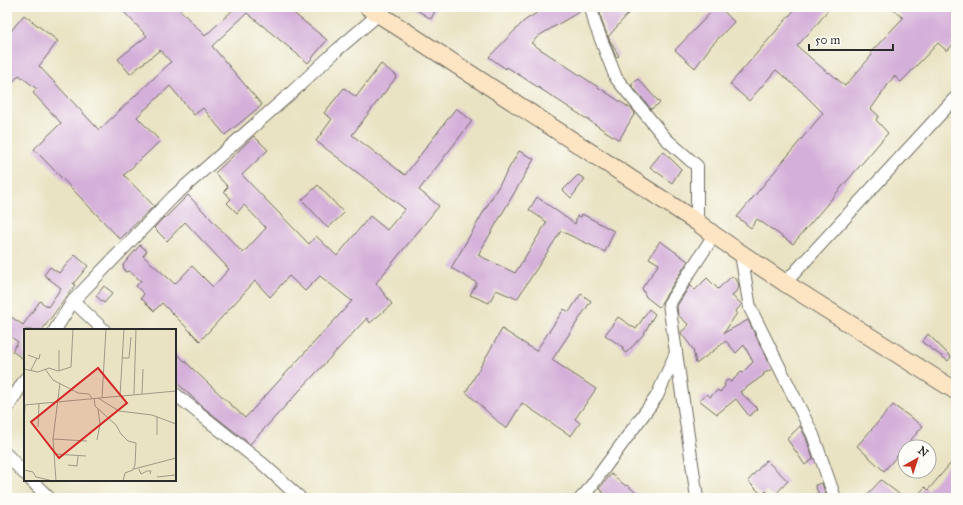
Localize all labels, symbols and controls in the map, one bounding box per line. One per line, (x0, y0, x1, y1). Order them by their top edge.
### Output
scale bar (809, 26, 893, 52)
text: 50 m (815, 33, 840, 47)
inset map (24, 329, 176, 481)
north arrow (897, 439, 937, 479)
text: N (915, 444, 931, 460)

